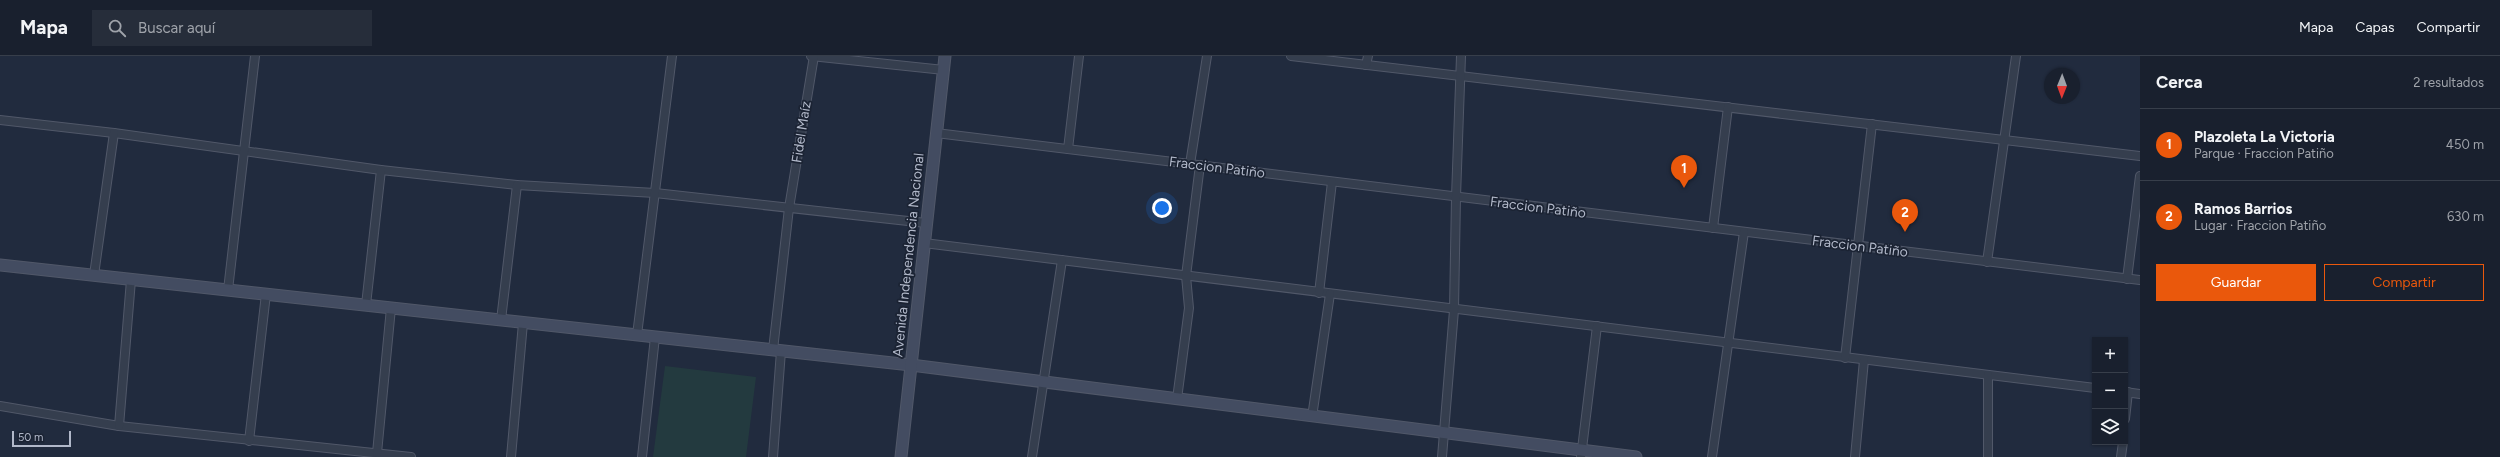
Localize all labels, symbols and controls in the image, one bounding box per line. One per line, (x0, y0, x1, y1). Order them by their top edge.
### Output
search box (92, 10, 372, 46)
text: Mapa (20, 16, 68, 39)
icon: search (106, 17, 128, 39)
text: Buscar aquí (138, 19, 215, 37)
text: Mapa (2299, 19, 2333, 36)
text: Capas (2355, 19, 2394, 36)
text: Compartir (2416, 19, 2480, 36)
north arrow (2044, 68, 2080, 104)
text: Cerca (2156, 72, 2203, 92)
text: 2 resultados (2413, 75, 2484, 90)
street label: Fidel Maíz (788, 100, 815, 164)
text: Plazoleta La Victoria (2194, 128, 2335, 146)
text: 1 (2166, 137, 2172, 152)
text: 450 m (2446, 137, 2484, 152)
text: Parque · Fraccion Patiño (2194, 146, 2334, 161)
street label: Avenida Independencia Nacional (889, 152, 928, 358)
street label: Fraccion Patiño (1168, 153, 1266, 182)
pin: 1 (1671, 155, 1697, 188)
street label: Fraccion Patiño (1489, 193, 1587, 222)
your location (1152, 198, 1172, 218)
pin: 2 (1892, 199, 1918, 232)
text: Ramos Barrios (2194, 200, 2292, 218)
text: 2 (2165, 209, 2173, 224)
text: 630 m (2447, 209, 2484, 224)
text: Lugar · Fraccion Patiño (2194, 218, 2326, 233)
street label: Fraccion Patiño (1811, 232, 1909, 261)
button: Guardar (2156, 264, 2316, 301)
button: Compartir (2324, 264, 2484, 301)
map controls (2092, 337, 2128, 445)
button: + (2092, 337, 2128, 373)
button: − (2092, 373, 2128, 409)
button: layers (2092, 409, 2128, 445)
scale bar (12, 429, 71, 448)
text: 50 m (18, 431, 43, 444)

